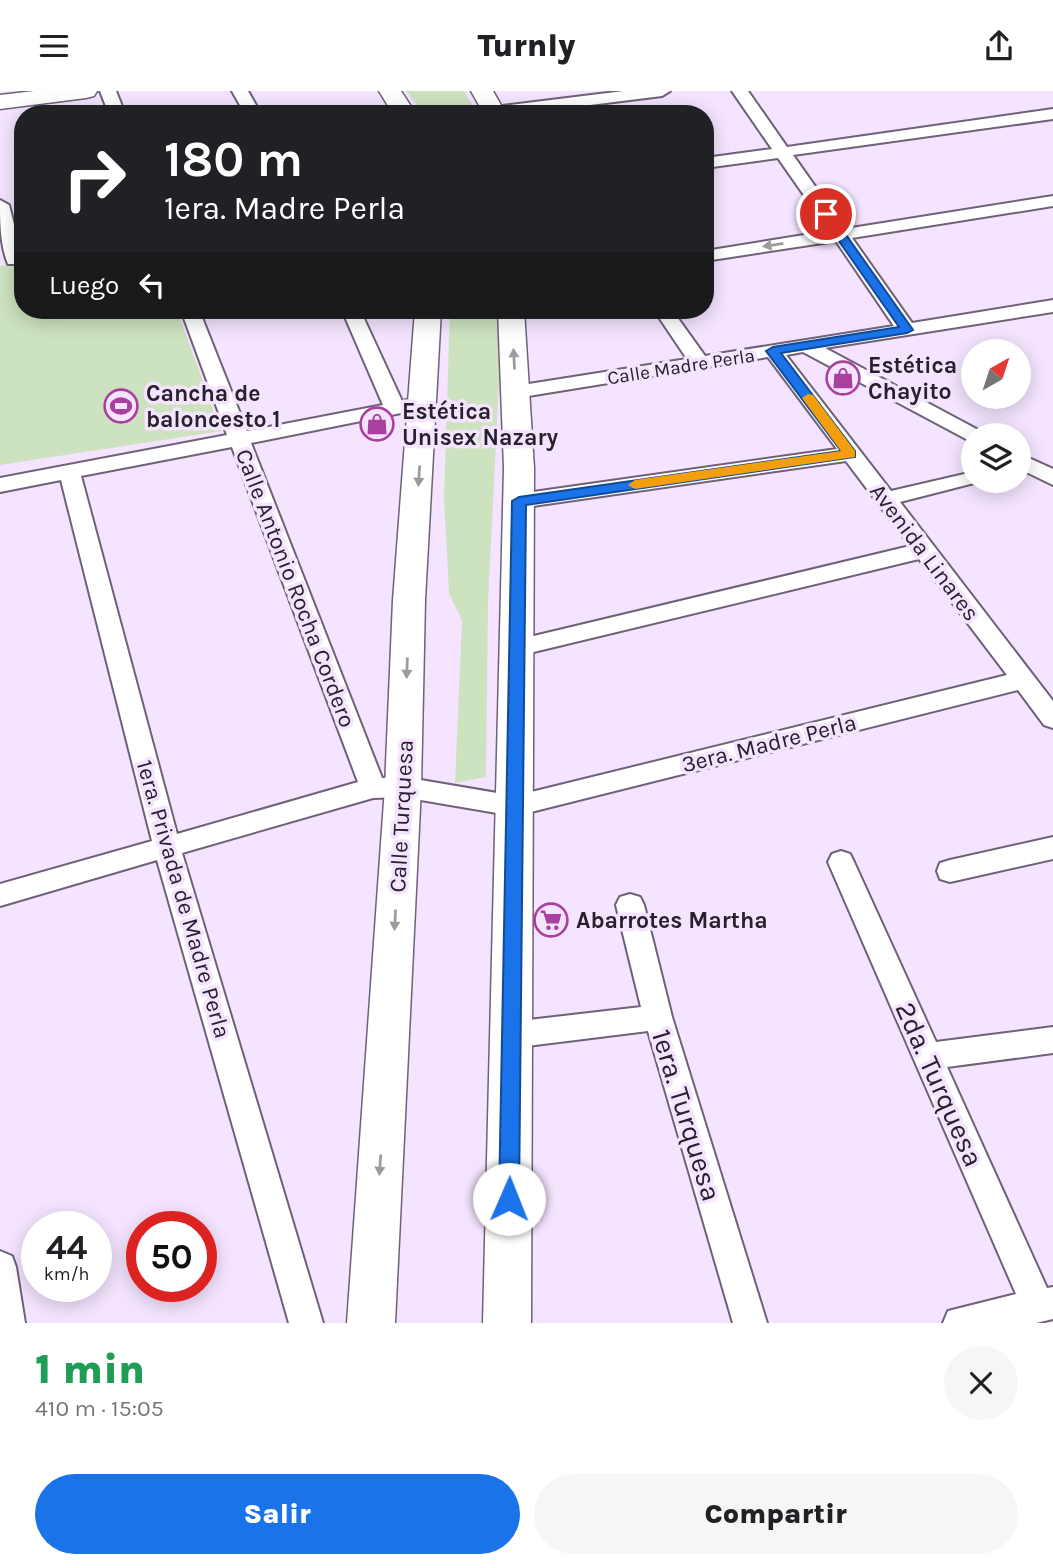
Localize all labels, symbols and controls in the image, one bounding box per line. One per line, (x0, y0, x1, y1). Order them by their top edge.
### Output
icon: menu (35, 27, 73, 65)
text: Turnly (478, 27, 575, 64)
icon: share (980, 27, 1018, 65)
text: 180 m (164, 131, 303, 188)
icon: right (49, 133, 140, 224)
pin (796, 184, 856, 244)
text: 1era. Madre Perla (164, 190, 405, 227)
icon: arrive (807, 195, 845, 233)
one-way arrow (762, 240, 784, 251)
icon: left (133, 266, 171, 304)
text: Luego (49, 270, 119, 301)
north arrow (961, 339, 1031, 409)
map controls (961, 339, 1031, 493)
street label: Calle Madre Perla (606, 344, 756, 389)
one-way arrow (508, 348, 519, 370)
place label: Estética Chayito (868, 352, 957, 405)
shop icon: Estética Chayito (824, 359, 862, 397)
place label: Cancha de baloncesto 1 (146, 380, 281, 433)
sports icon: Cancha de baloncesto 1 (102, 387, 140, 425)
place label: Estética Unisex Nazary (402, 398, 558, 451)
shop icon: Estética Unisex Nazary (358, 405, 396, 443)
button: layers (961, 423, 1031, 493)
street label: Calle Antonio Rocha Cordero (230, 445, 361, 731)
one-way arrow (413, 465, 424, 487)
street label: Avenida Linares (864, 478, 985, 626)
one-way arrow (401, 657, 413, 679)
street label: 3era. Madre Perla (679, 709, 859, 778)
street label: Calle Turquesa (384, 739, 419, 893)
street label: 1era. Privada de Madre Perla (131, 757, 236, 1041)
supermarket icon: Abarrotes Martha (532, 901, 570, 939)
place label: Abarrotes Martha (576, 907, 768, 934)
one-way arrow (389, 909, 400, 931)
street label: 2da. Turquesa (888, 997, 991, 1172)
street label: 1era. Turquesa (645, 1025, 728, 1205)
one-way arrow (375, 1154, 386, 1176)
position arrow (472, 1162, 546, 1236)
speed limit sign: 50 (126, 1211, 217, 1302)
text: 44 (46, 1227, 87, 1268)
text: km/h (44, 1263, 89, 1285)
text: 1 min (35, 1344, 145, 1394)
button: close (944, 1346, 1018, 1420)
text: 410 m · 15:05 (35, 1395, 164, 1422)
button: Salir (35, 1474, 520, 1554)
button: Compartir (534, 1474, 1018, 1554)

